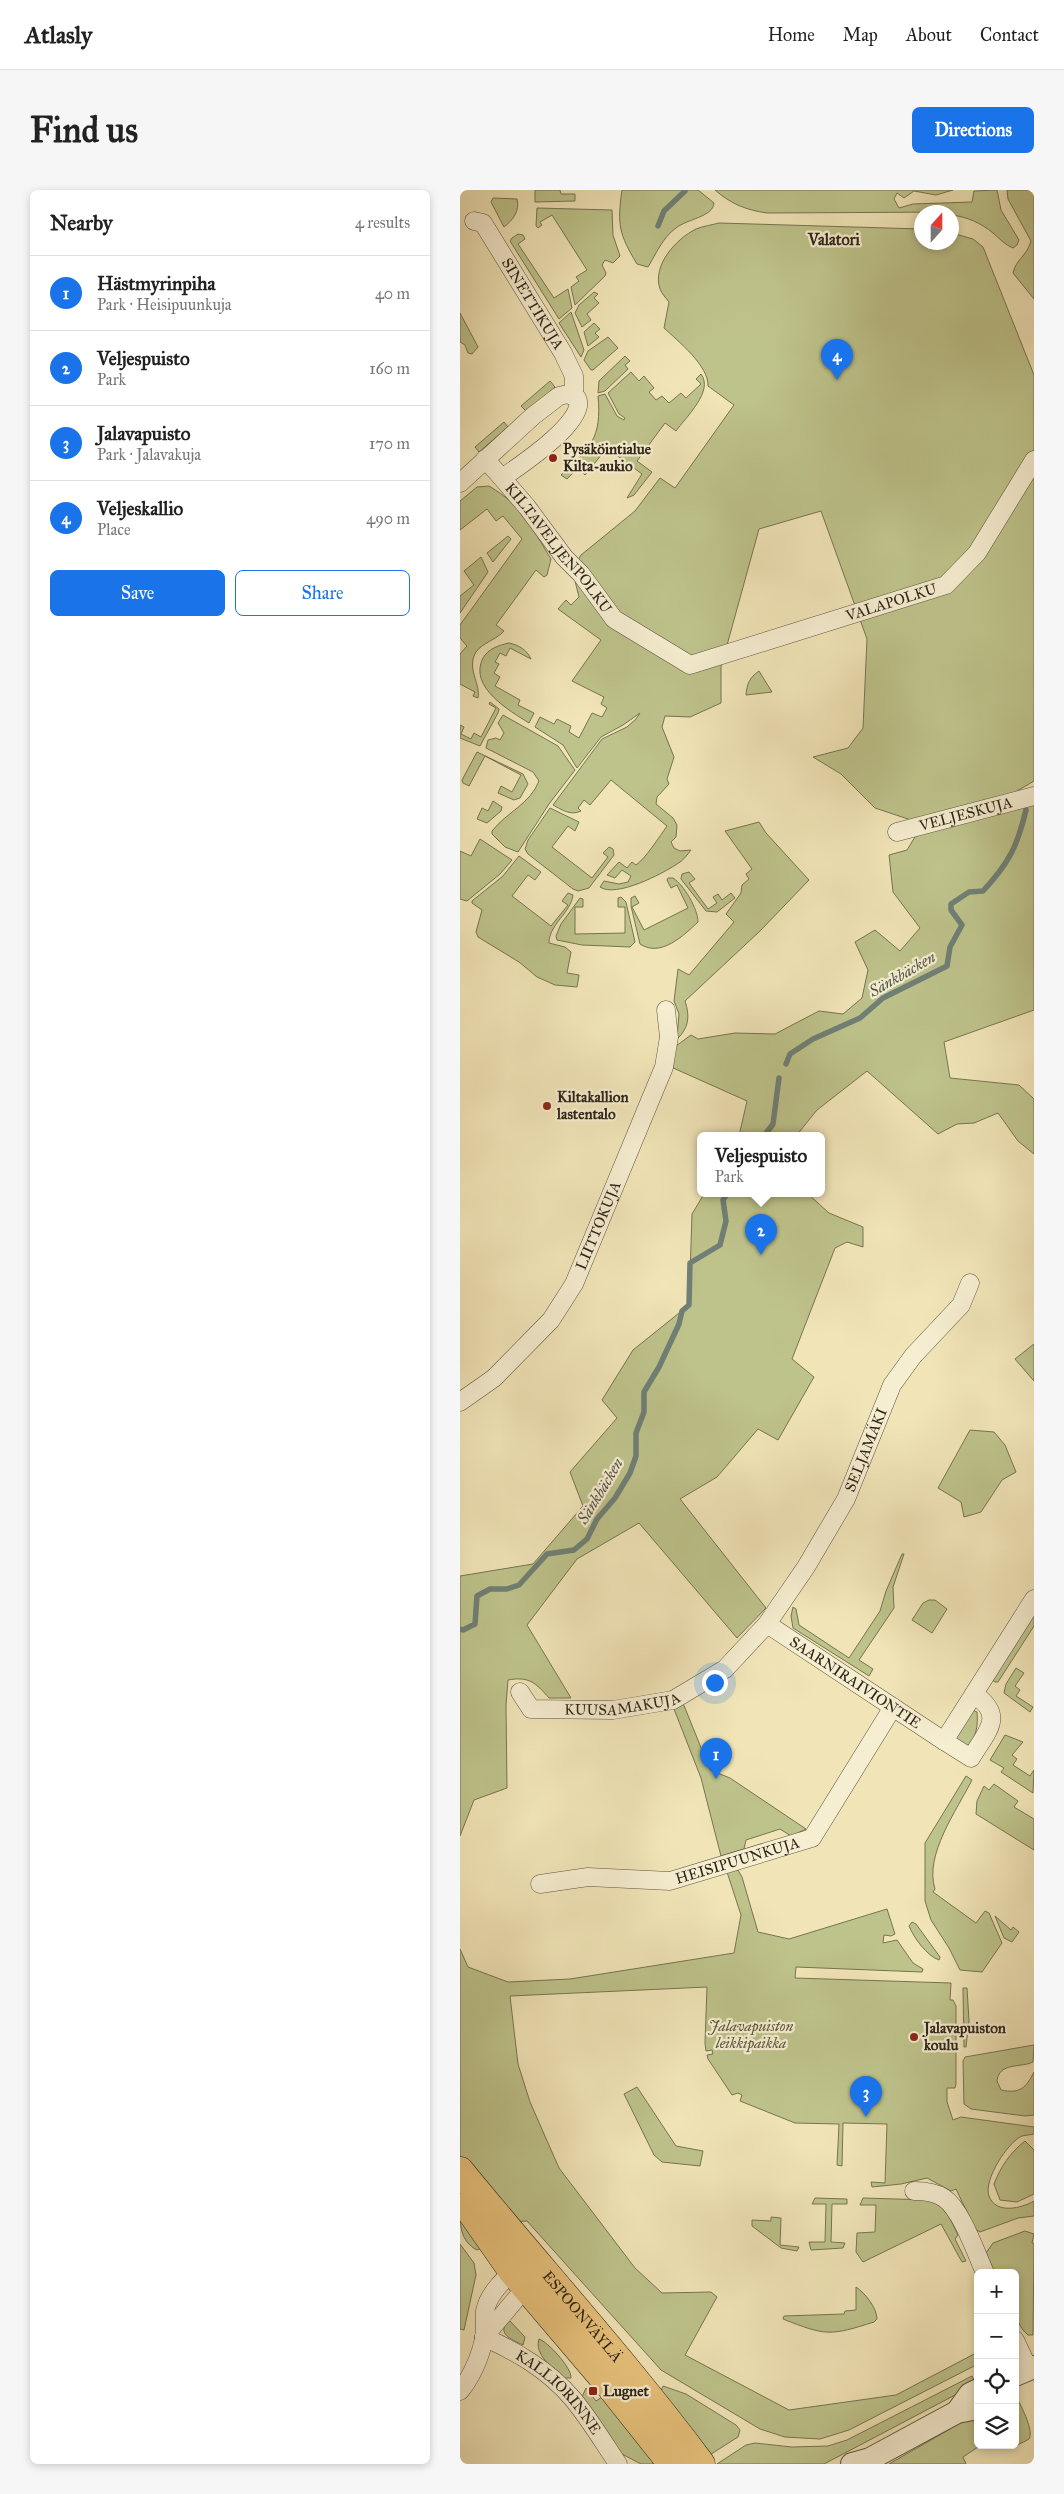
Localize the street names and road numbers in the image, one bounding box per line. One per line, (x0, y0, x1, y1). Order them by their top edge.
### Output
street label: SINETTIKUJA (498, 255, 568, 353)
street label: KILTAVELJENPOLKU (501, 479, 616, 617)
street label: VALAPOLKU (843, 579, 939, 625)
street label: VELJESKUJA (916, 793, 1014, 835)
street label: LIITTOKUJA (572, 1178, 625, 1273)
street label: SELJAMÄKI (841, 1405, 891, 1495)
street label: SAARNIRAIVIONTIE (786, 1633, 925, 1733)
street label: KUUSAMAKUJA (564, 1689, 684, 1719)
street label: HEISIPUUNKUJA (673, 1833, 802, 1888)
street label: ESPOONVÄYLÄ (539, 2267, 626, 2366)
street label: KALLIORINNE (513, 2346, 605, 2438)

